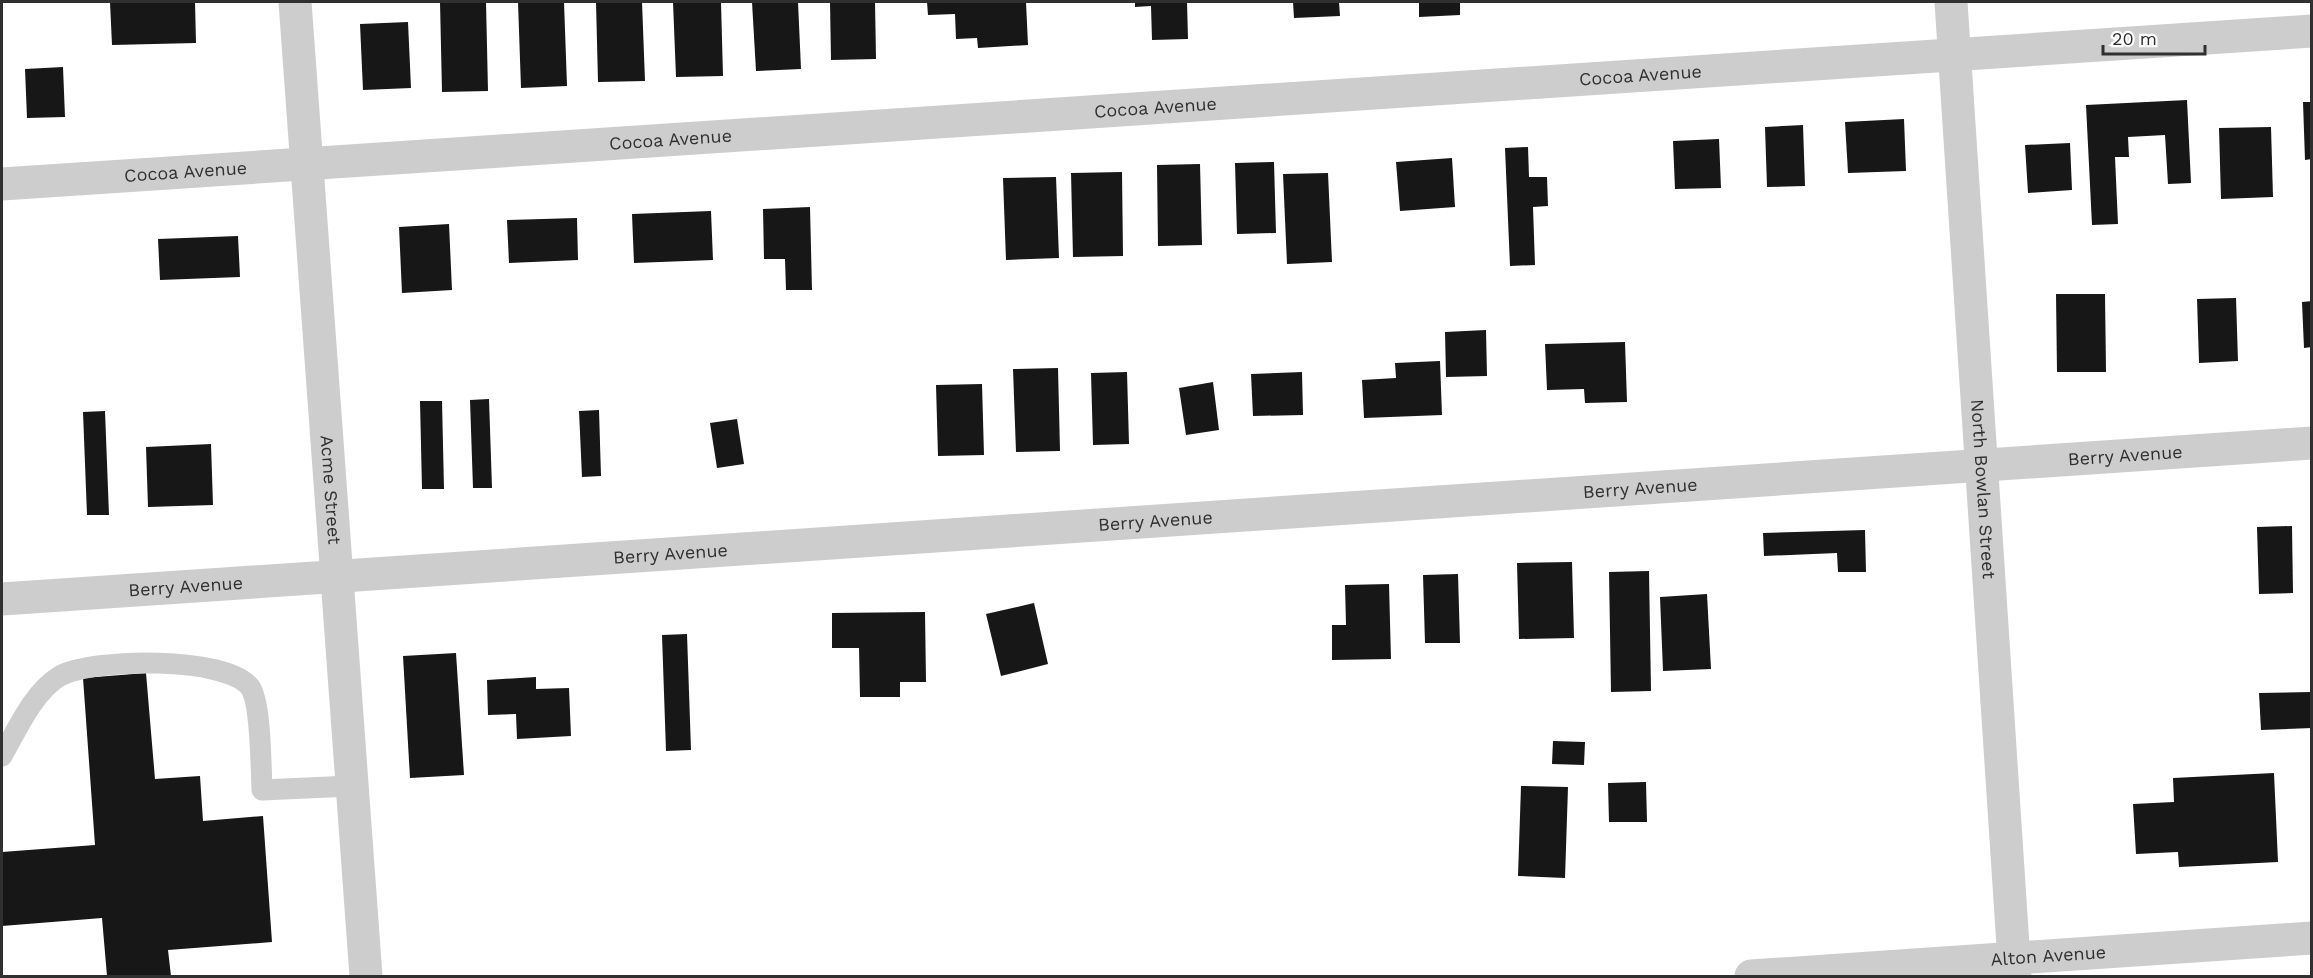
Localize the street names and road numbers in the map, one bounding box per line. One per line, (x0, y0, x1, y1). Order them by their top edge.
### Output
street label: Cocoa Avenue (1578, 60, 1702, 90)
street label: Cocoa Avenue (1093, 93, 1217, 122)
street label: Cocoa Avenue (608, 125, 733, 154)
street label: Cocoa Avenue (124, 157, 248, 186)
street label: North Bowlan Street (1967, 398, 2000, 580)
street label: Acme Street (317, 434, 346, 546)
street label: Berry Avenue (2067, 441, 2183, 469)
street label: Berry Avenue (1582, 474, 1698, 502)
street label: Berry Avenue (1097, 506, 1213, 535)
street label: Berry Avenue (612, 539, 728, 568)
street label: Berry Avenue (128, 572, 244, 600)
street label: Alton Avenue (1990, 941, 2107, 970)

